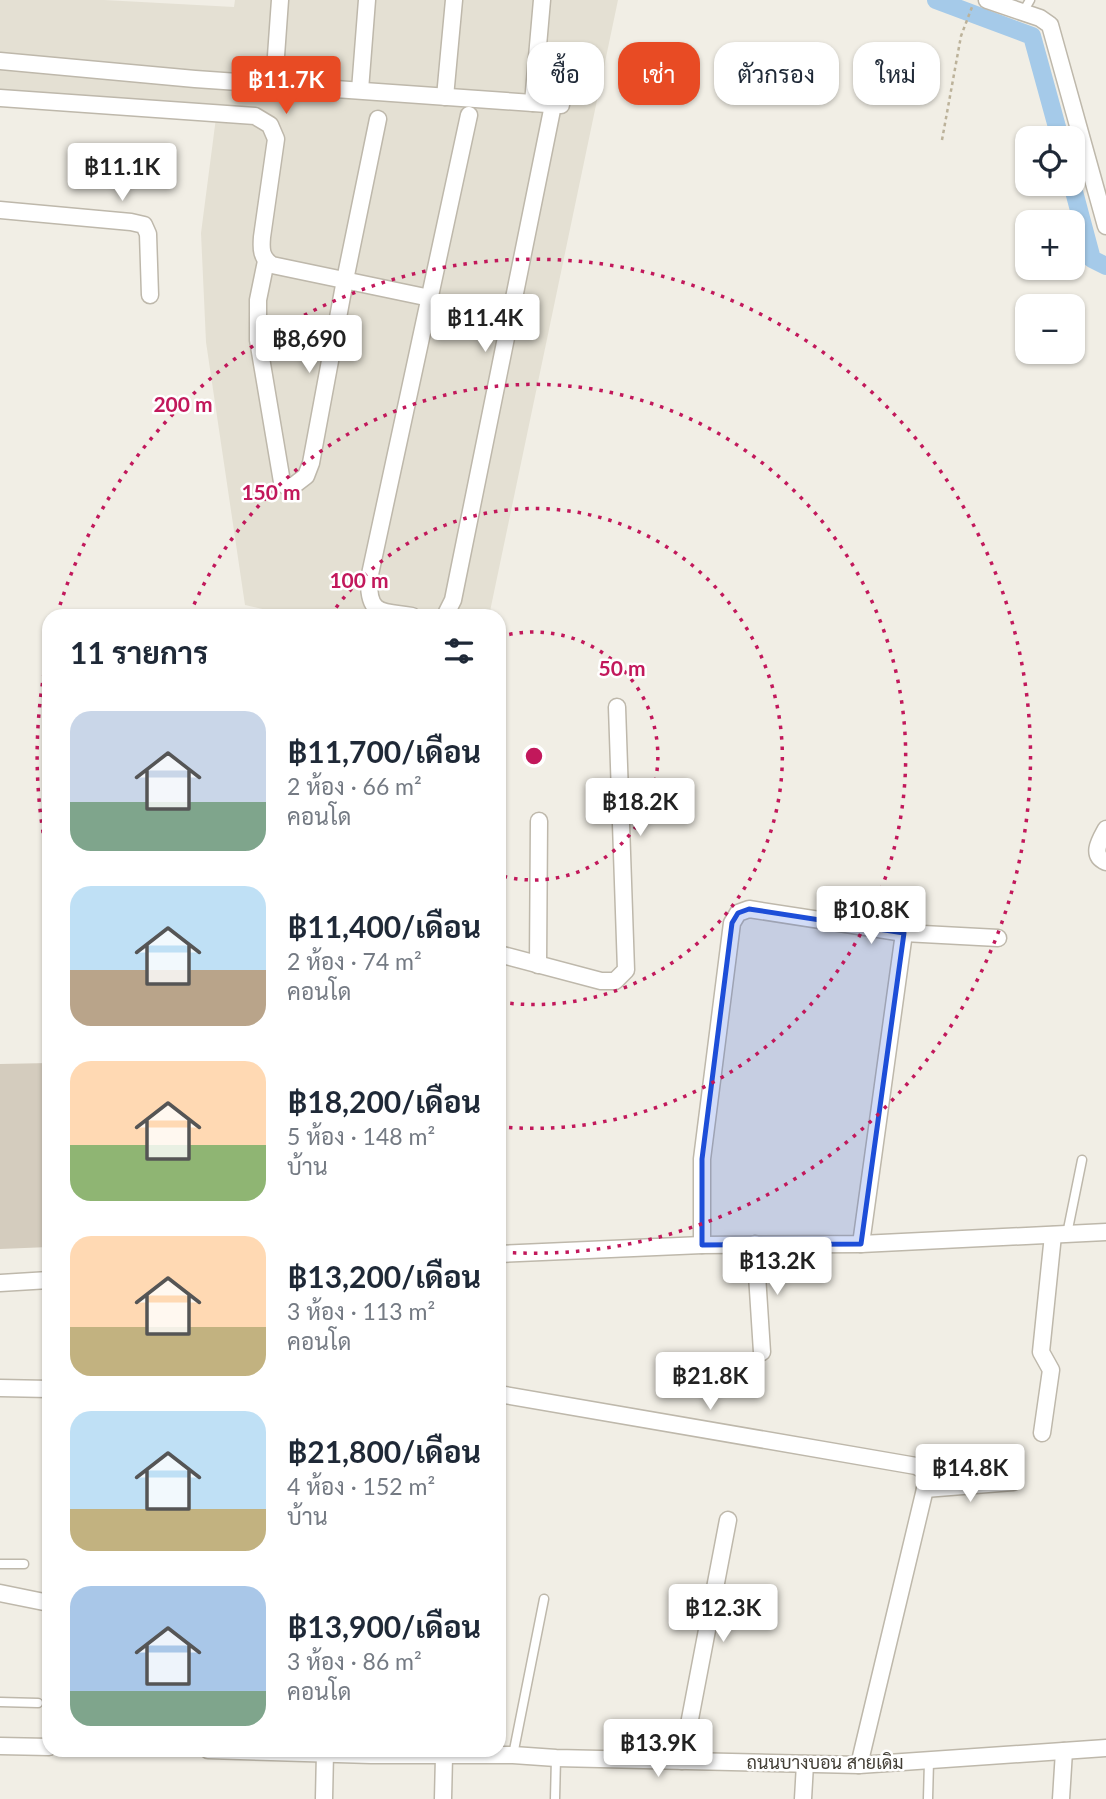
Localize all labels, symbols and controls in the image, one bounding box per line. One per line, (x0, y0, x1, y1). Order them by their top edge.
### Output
chip: ซื้อ (527, 42, 604, 105)
chip: เช่า (618, 42, 700, 105)
chip: ตัวกรอง (714, 42, 839, 105)
chip: ใหม่ (853, 42, 940, 105)
pin: ฿11.7K (229, 57, 343, 116)
text: ฿11.7K (248, 65, 324, 93)
map controls (1015, 126, 1085, 364)
button: locate (1015, 126, 1085, 196)
pin: ฿11.1K (65, 144, 179, 203)
text: ฿11.1K (84, 152, 160, 180)
button: + (1015, 210, 1085, 280)
pin: ฿11.4K (428, 294, 542, 354)
button: − (1015, 294, 1085, 364)
text: ฿11.4K (447, 303, 523, 331)
pin: ฿8,690 (252, 316, 366, 375)
text: ฿8,690 (272, 324, 346, 352)
text: 200 m (153, 391, 213, 416)
text: 150 m (241, 479, 301, 504)
text: 100 m (329, 567, 389, 592)
icon: filters (440, 632, 478, 670)
text: 11 รายการ (70, 634, 208, 670)
text: 50 m (598, 655, 646, 680)
text: ฿11,700/เดือน (287, 733, 481, 769)
icon: home (126, 739, 210, 823)
centre of rings (522, 744, 546, 768)
text: 2 ห้อง · 66 m² (287, 772, 422, 800)
pin: ฿18.2K (583, 778, 697, 838)
text: ฿18.2K (602, 787, 678, 815)
text: คอนโด (287, 802, 351, 830)
pin: ฿10.8K (814, 886, 928, 946)
text: ฿10.8K (833, 895, 909, 923)
text: ฿11,400/เดือน (287, 908, 481, 944)
icon: home (126, 914, 210, 998)
text: 2 ห้อง · 74 m² (287, 947, 422, 975)
text: คอนโด (287, 977, 351, 1005)
text: ฿18,200/เดือน (287, 1083, 481, 1119)
icon: home (126, 1089, 210, 1173)
text: 5 ห้อง · 148 m² (287, 1122, 435, 1150)
text: บ้าน (287, 1152, 328, 1180)
pin: ฿13.2K (720, 1238, 834, 1297)
text: ฿13.2K (739, 1246, 815, 1274)
text: ฿13,200/เดือน (287, 1258, 481, 1294)
icon: home (126, 1264, 210, 1348)
text: 3 ห้อง · 113 m² (287, 1297, 435, 1325)
text: คอนโด (287, 1327, 351, 1355)
pin: ฿21.8K (653, 1352, 767, 1412)
text: ฿21.8K (672, 1361, 748, 1389)
text: ฿21,800/เดือน (287, 1433, 481, 1469)
icon: home (126, 1439, 210, 1523)
pin: ฿14.8K (913, 1444, 1027, 1504)
text: ฿14.8K (932, 1453, 1008, 1481)
text: 4 ห้อง · 152 m² (287, 1472, 435, 1500)
text: บ้าน (287, 1502, 328, 1530)
pin: ฿12.3K (666, 1584, 780, 1644)
text: ฿12.3K (685, 1593, 761, 1621)
text: ฿13,900/เดือน (287, 1608, 481, 1644)
icon: home (126, 1614, 210, 1698)
text: 3 ห้อง · 86 m² (287, 1647, 422, 1675)
text: คอนโด (287, 1677, 351, 1705)
pin: ฿13.9K (601, 1720, 715, 1779)
text: ฿13.9K (620, 1728, 696, 1756)
street label: ถนนบางบอน สายเดิม (747, 1751, 903, 1773)

